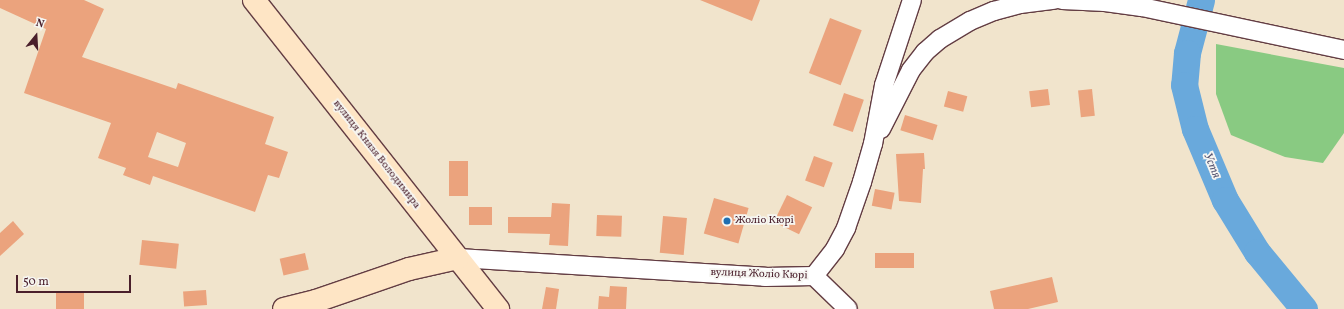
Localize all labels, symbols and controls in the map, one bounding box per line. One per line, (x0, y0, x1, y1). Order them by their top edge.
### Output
north arrow (16, 16, 56, 56)
text: N (34, 16, 46, 32)
street label: вулиця Князя Володимира (329, 98, 423, 212)
water label: Устя (1199, 151, 1223, 181)
place label: Жоліо Кюрі (735, 214, 794, 228)
marker: Жоліо Кюрі (722, 216, 732, 226)
scale bar (18, 267, 133, 293)
street label: вулиця Жоліо Кюрі (710, 267, 808, 283)
text: 50 m (23, 274, 49, 290)

